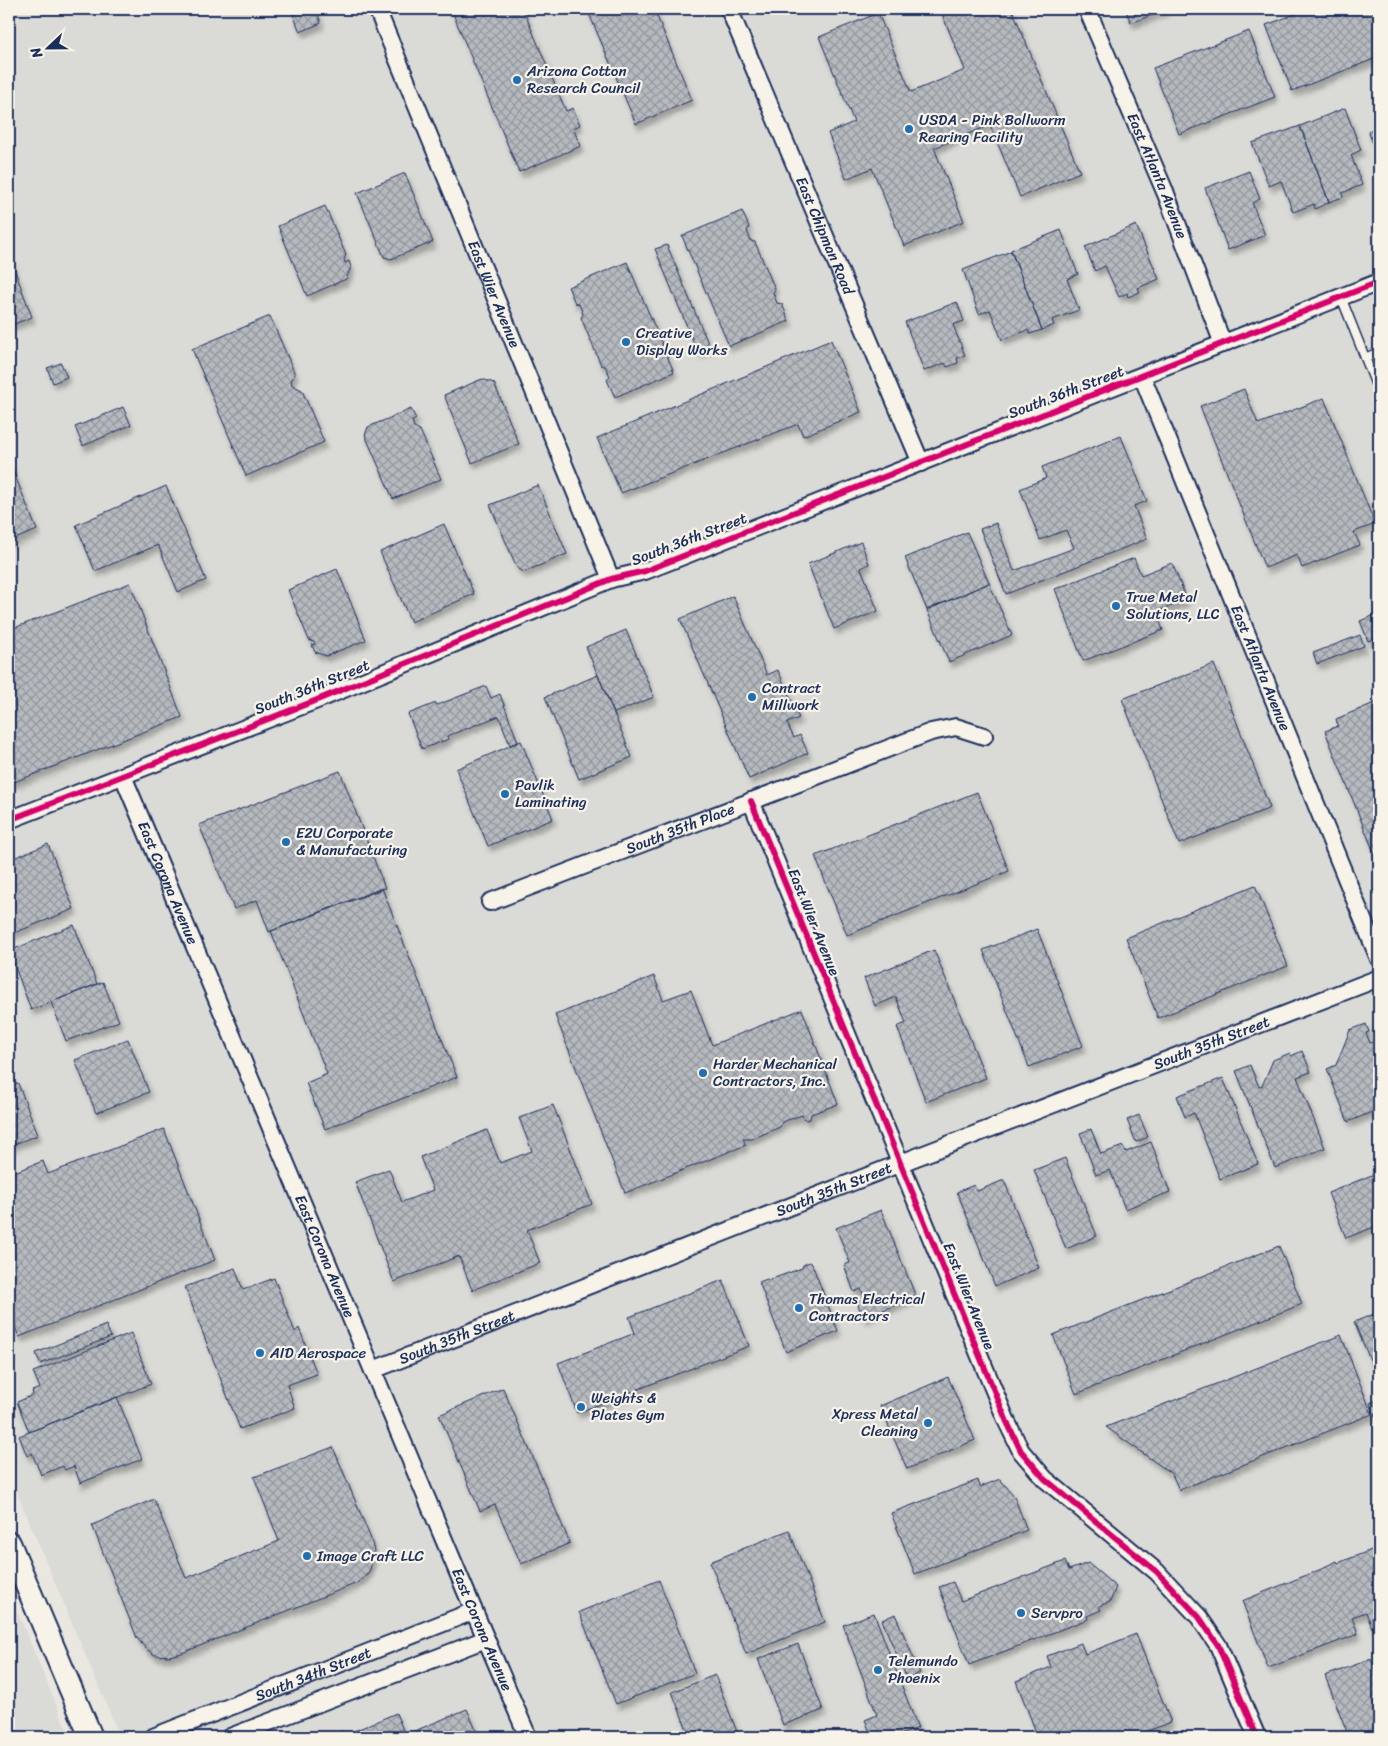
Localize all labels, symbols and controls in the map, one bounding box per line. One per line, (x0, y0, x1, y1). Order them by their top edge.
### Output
north arrow (22, 22, 72, 72)
text: N (23, 43, 50, 63)
place label: Arizona Cotton Research Council (526, 58, 641, 101)
marker: Arizona Cotton Research Council (511, 74, 523, 86)
place label: USDA - Pink Bollworm Rearing Facility (919, 107, 1066, 150)
street label: East Atlanta Avenue (1120, 109, 1195, 243)
marker: USDA - Pink Bollworm Rearing Facility (903, 123, 915, 135)
street label: East Chipman Road (788, 173, 862, 300)
street label: East Wier Avenue (460, 236, 528, 352)
place label: Creative Display Works (636, 320, 728, 363)
marker: Creative Display Works (620, 336, 632, 348)
street label: South 36th Street (1004, 358, 1128, 426)
street label: South 36th Street (627, 505, 751, 573)
place label: True Metal Solutions, LLC (1126, 584, 1220, 627)
marker: True Metal Solutions, LLC (1110, 600, 1122, 612)
street label: East Atlanta Avenue (1223, 601, 1298, 735)
street label: South 36th Street (251, 652, 374, 722)
place label: Contract Millwork (762, 675, 822, 718)
marker: Contract Millwork (746, 691, 758, 703)
place label: Pavlik Laminating (515, 772, 587, 815)
marker: Pavlik Laminating (499, 788, 511, 800)
street label: South 35th Place (622, 796, 739, 861)
street label: East Corona Avenue (130, 817, 206, 949)
place label: E2U Corporate & Manufacturing (296, 820, 408, 863)
marker: E2U Corporate & Manufacturing (280, 836, 292, 848)
street label: East Wier Avenue (781, 864, 847, 980)
street label: South 35th Street (1149, 1008, 1274, 1077)
place label: Harder Mechanical Contractors, Inc. (713, 1051, 838, 1094)
marker: Harder Mechanical Contractors, Inc. (697, 1067, 709, 1079)
street label: South 35th Street (772, 1155, 896, 1224)
street label: East Corona Avenue (287, 1190, 363, 1322)
street label: East Wier Avenue (936, 1238, 1002, 1354)
place label: Thomas Electrical Contractors (809, 1286, 926, 1329)
street label: South 35th Street (395, 1302, 519, 1372)
marker: Thomas Electrical Contractors (793, 1302, 805, 1314)
place label: AID Aerospace (269, 1340, 366, 1366)
marker: AID Aerospace (254, 1347, 266, 1359)
place label: Weights & Plates Gym (591, 1385, 665, 1428)
marker: Weights & Plates Gym (575, 1401, 587, 1413)
place label: Xpress Metal Cleaning (831, 1401, 919, 1444)
marker: Xpress Metal Cleaning (922, 1417, 934, 1429)
place label: Image Craft LLC (316, 1543, 425, 1569)
marker: Image Craft LLC (301, 1550, 313, 1562)
street label: East Corona Avenue (444, 1564, 520, 1696)
place label: Servpro (1031, 1600, 1083, 1626)
marker: Servpro (1015, 1607, 1027, 1619)
street label: South 34th Street (251, 1639, 376, 1709)
place label: Telemundo Phoenix (888, 1648, 958, 1691)
marker: Telemundo Phoenix (872, 1664, 884, 1676)

